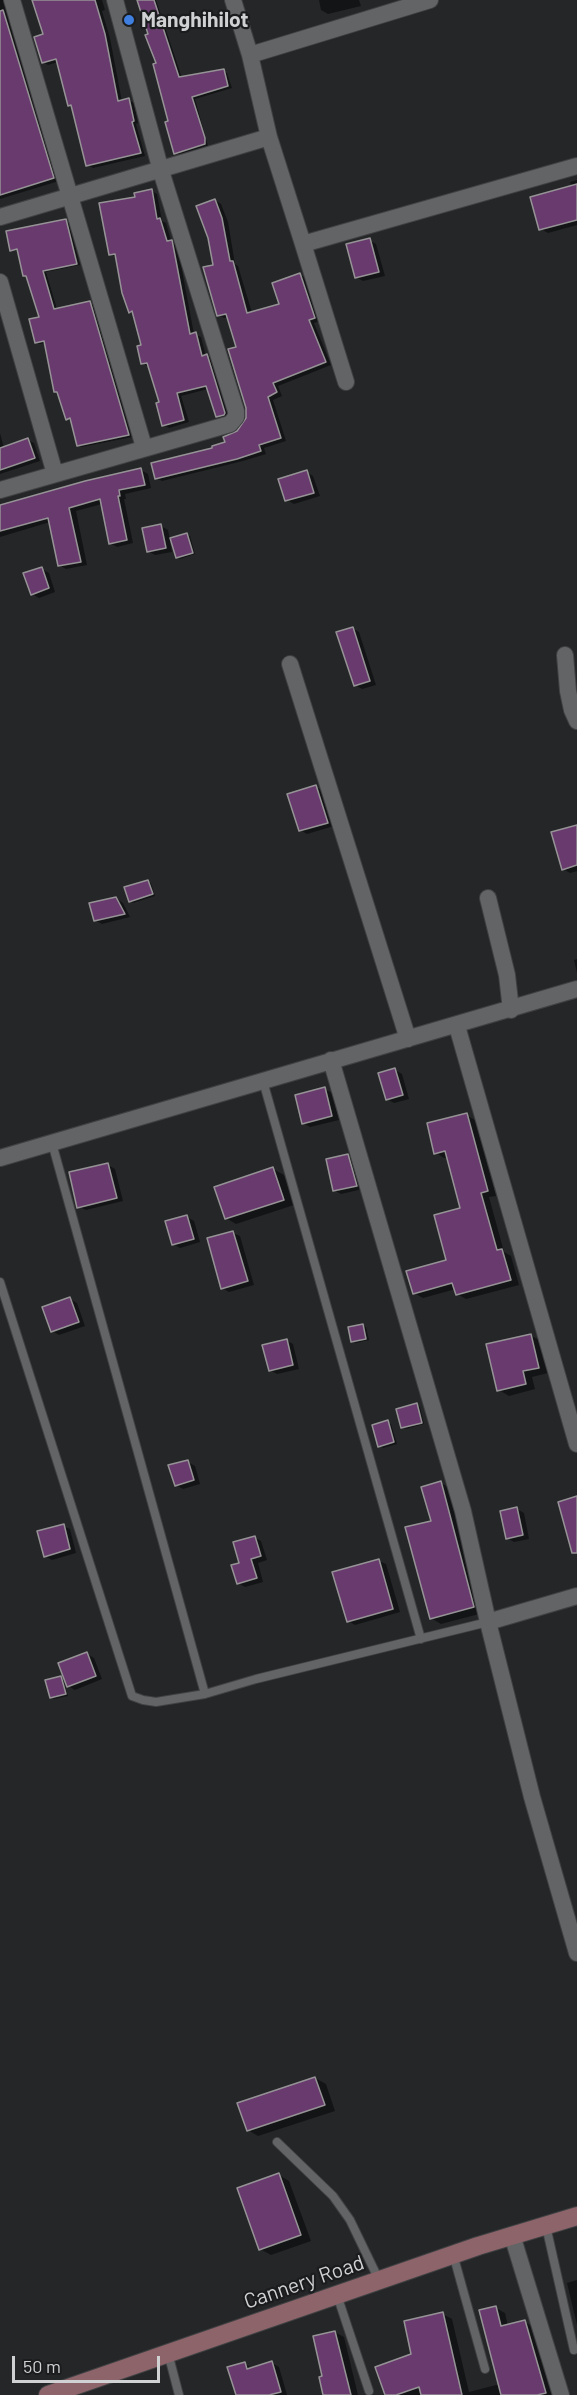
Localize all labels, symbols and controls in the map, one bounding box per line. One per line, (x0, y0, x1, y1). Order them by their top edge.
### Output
place label: Manghihilot (141, 7, 248, 33)
marker: Manghihilot (122, 13, 136, 27)
street label: Cannery Road (241, 2250, 367, 2314)
scale bar (15, 2344, 164, 2382)
text: 50 m (23, 2355, 61, 2377)

